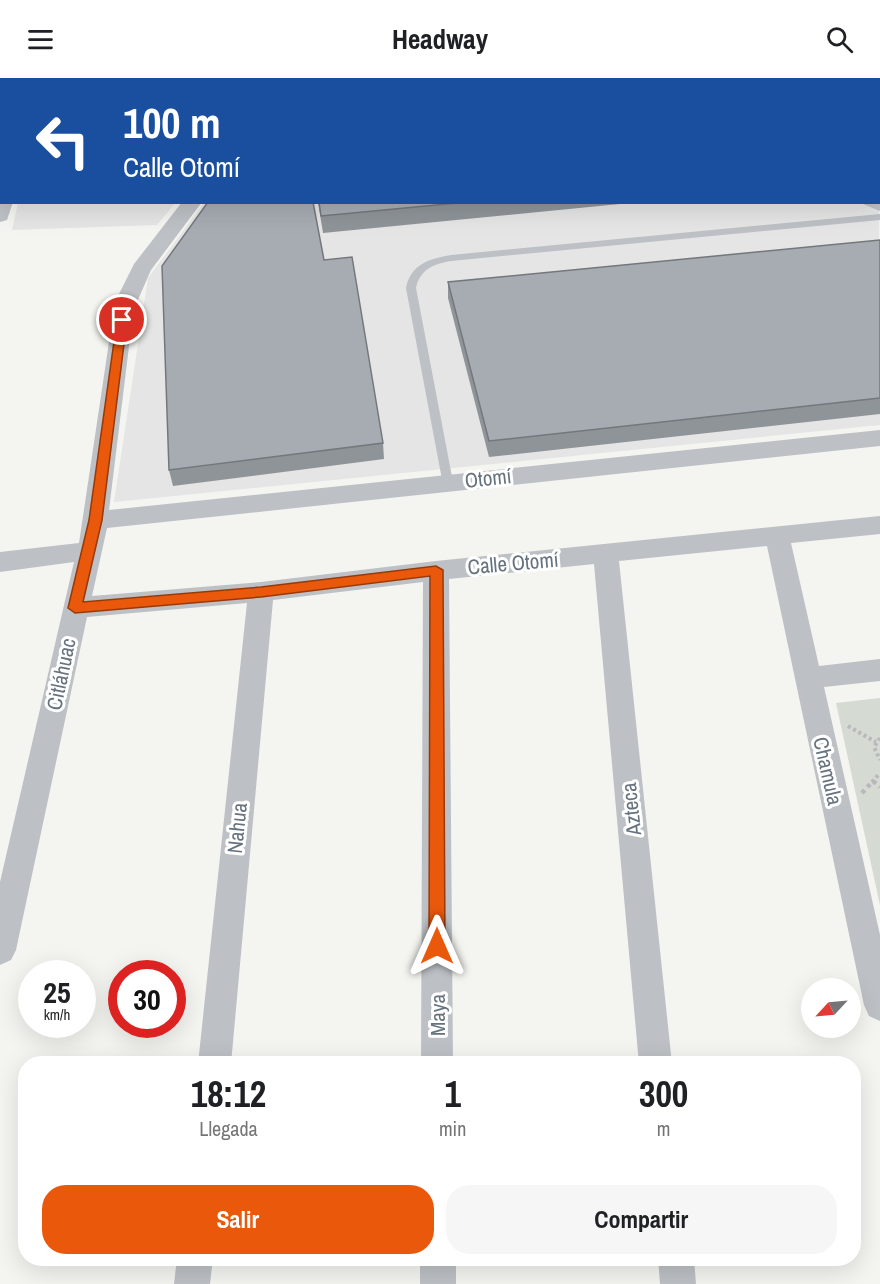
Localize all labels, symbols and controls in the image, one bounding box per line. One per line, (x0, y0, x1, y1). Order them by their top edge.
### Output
text: Headway (392, 21, 488, 57)
icon: menu (24, 23, 57, 56)
icon: search (823, 23, 856, 56)
text: 100 m (123, 95, 221, 151)
icon: left (24, 102, 102, 180)
text: Calle Otomí (123, 149, 240, 185)
pin (96, 294, 147, 345)
icon: arrive (105, 303, 138, 336)
street label: Otomí (463, 461, 513, 495)
street label: Calle Otomí (466, 545, 560, 581)
street label: Citláhuac (39, 635, 83, 713)
street label: Chamula (806, 734, 850, 808)
street label: Azteca (614, 781, 648, 838)
street label: Nahua (220, 801, 254, 855)
position arrow (405, 914, 469, 978)
speed limit sign: 30 (108, 960, 186, 1038)
text: 25 (43, 972, 71, 1012)
north arrow (801, 978, 861, 1038)
map controls (801, 978, 861, 1038)
street label: Maya (423, 994, 452, 1036)
text: km/h (44, 1004, 70, 1025)
text: 18:12 (191, 1070, 266, 1118)
text: 1 (444, 1070, 461, 1118)
text: 300 (639, 1070, 688, 1118)
text: Llegada (199, 1115, 258, 1142)
text: min (439, 1115, 466, 1142)
text: m (657, 1115, 670, 1142)
button: Salir (42, 1185, 434, 1254)
button: Compartir (446, 1185, 837, 1254)

